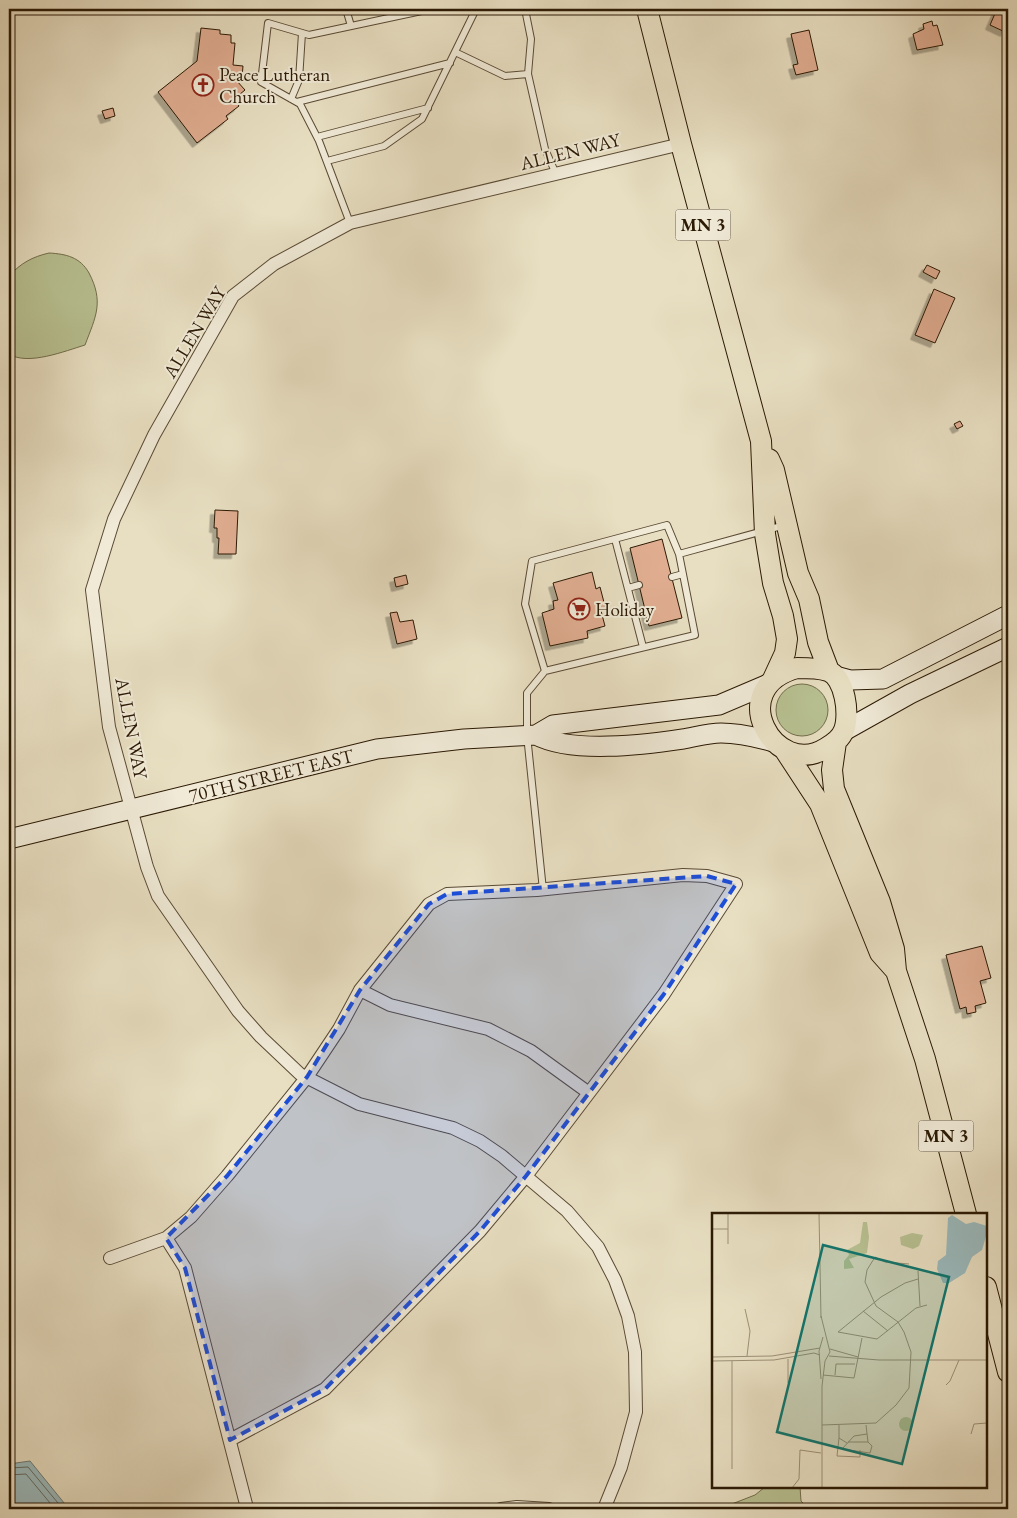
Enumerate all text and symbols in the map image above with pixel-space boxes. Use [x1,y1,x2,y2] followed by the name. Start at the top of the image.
[219,62,330,109] place label: Peace Lutheran Church
[191,73,215,97] church icon: Peace Lutheran Church
[516,127,624,176] street label: ALLEN WAY
[676,210,730,240] road number: MN 3
[157,281,232,384] street label: ALLEN WAY
[567,597,591,621] supermarket icon: Holiday
[595,597,655,622] place label: Holiday
[109,674,154,782] street label: ALLEN WAY
[186,743,356,808] street label: 70TH STREET EAST
[918,1120,974,1152] road number: MN 3
[712,1213,987,1488] inset map

